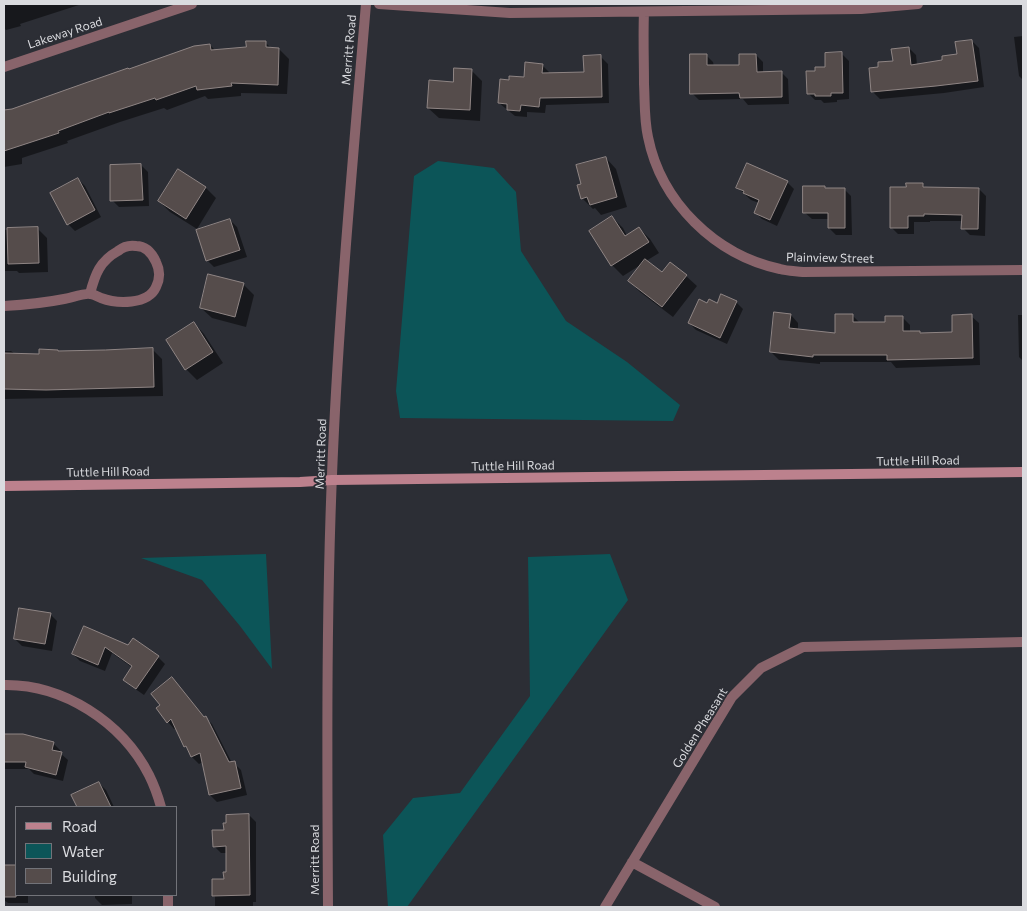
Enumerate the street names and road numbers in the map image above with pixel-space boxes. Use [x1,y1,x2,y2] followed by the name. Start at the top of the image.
[26,14,104,52] street label: Lakeway Road
[339,14,359,86] street label: Merritt Road
[786,250,874,266] street label: Plainview Street
[313,418,329,490] street label: Merritt Road
[876,453,960,469] street label: Tuttle Hill Road
[471,458,555,474] street label: Tuttle Hill Road
[66,464,150,480] street label: Tuttle Hill Road
[670,685,730,771] street label: Golden Pheasant
[308,825,322,895] street label: Merritt Road

